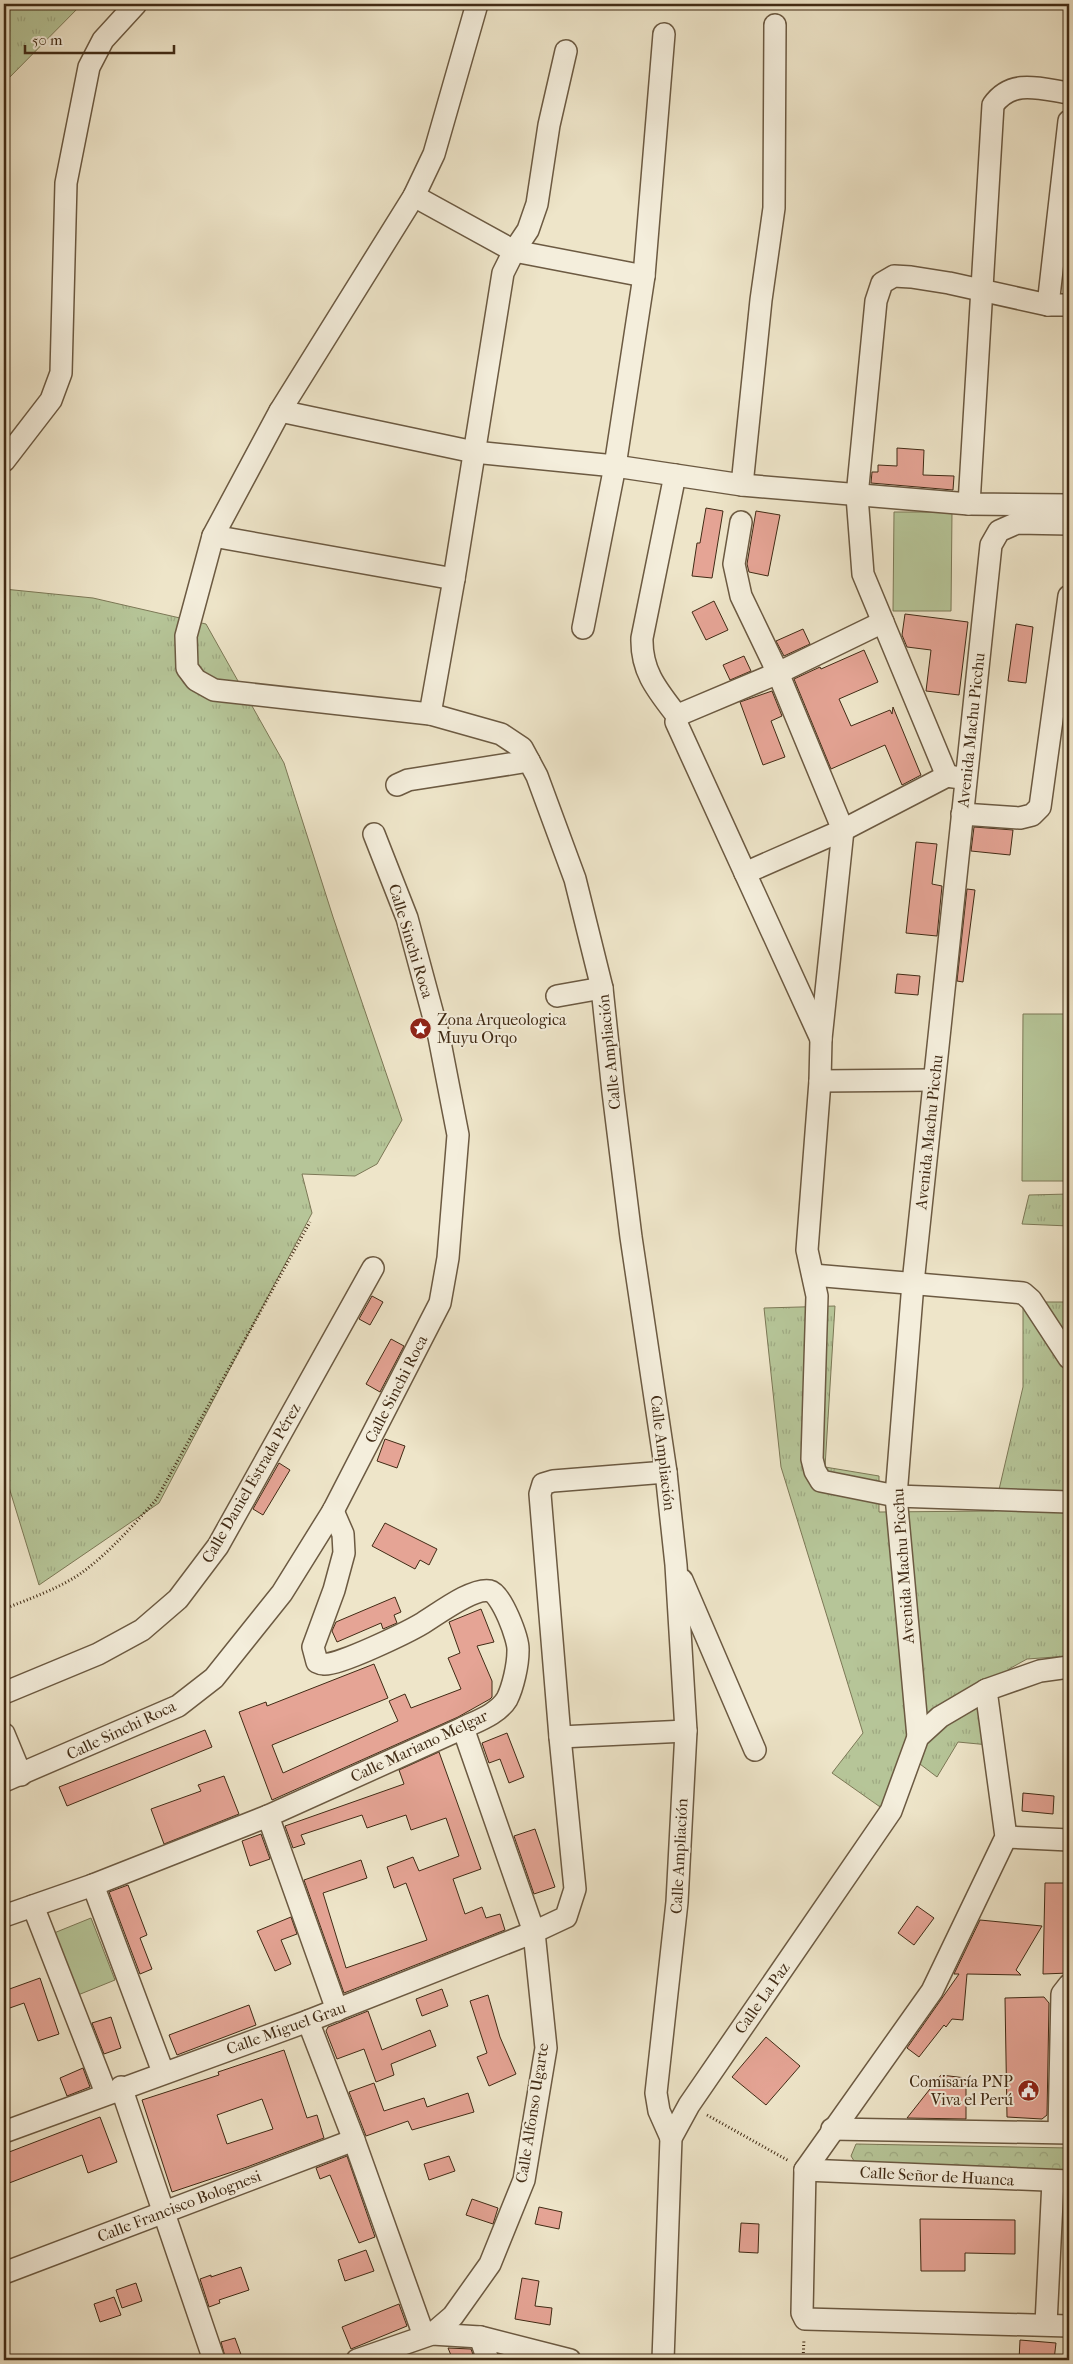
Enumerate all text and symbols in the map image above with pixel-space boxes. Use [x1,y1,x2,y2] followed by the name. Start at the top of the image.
[25,22,174,54] scale bar
[32,31,63,49] text: 50 m
[953,652,989,809] street label: Avenida Machu Picchu
[385,882,438,1001] street label: Calle Sinchi Roca
[593,993,625,1111] street label: Calle Ampliación
[437,1010,567,1047] place label: Zona Arqueologica Muyu Orqo
[409,1016,433,1040] place icon: Zona Arqueologica Muyu Orqo
[911,1054,947,1211] street label: Avenida Machu Picchu
[361,1331,432,1446] street label: Calle Sinchi Roca
[647,1394,680,1512] street label: Calle Ampliación
[197,1400,305,1566] street label: Calle Daniel Estrada Pérez
[888,1488,918,1645] street label: Avenida Machu Picchu
[63,1696,179,1764] street label: Calle Sinchi Roca
[347,1706,491,1786] street label: Calle Mariano Melgar
[666,1797,692,1914] street label: Calle Ampliación
[730,1959,794,2037] street label: Calle La Paz
[224,1998,348,2058] street label: Calle Miguel Grau
[512,2041,552,2184] street label: Calle Alfonso Ugarte
[909,2072,1013,2109] place label: Comisaría PNP Viva el Perú
[1017,2078,1041,2102] public building icon: Comisaría PNP Viva el Perú
[859,2162,1015,2190] street label: Calle Señor de Huanca
[94,2166,264,2246] street label: Calle Francisco Bolognesi

